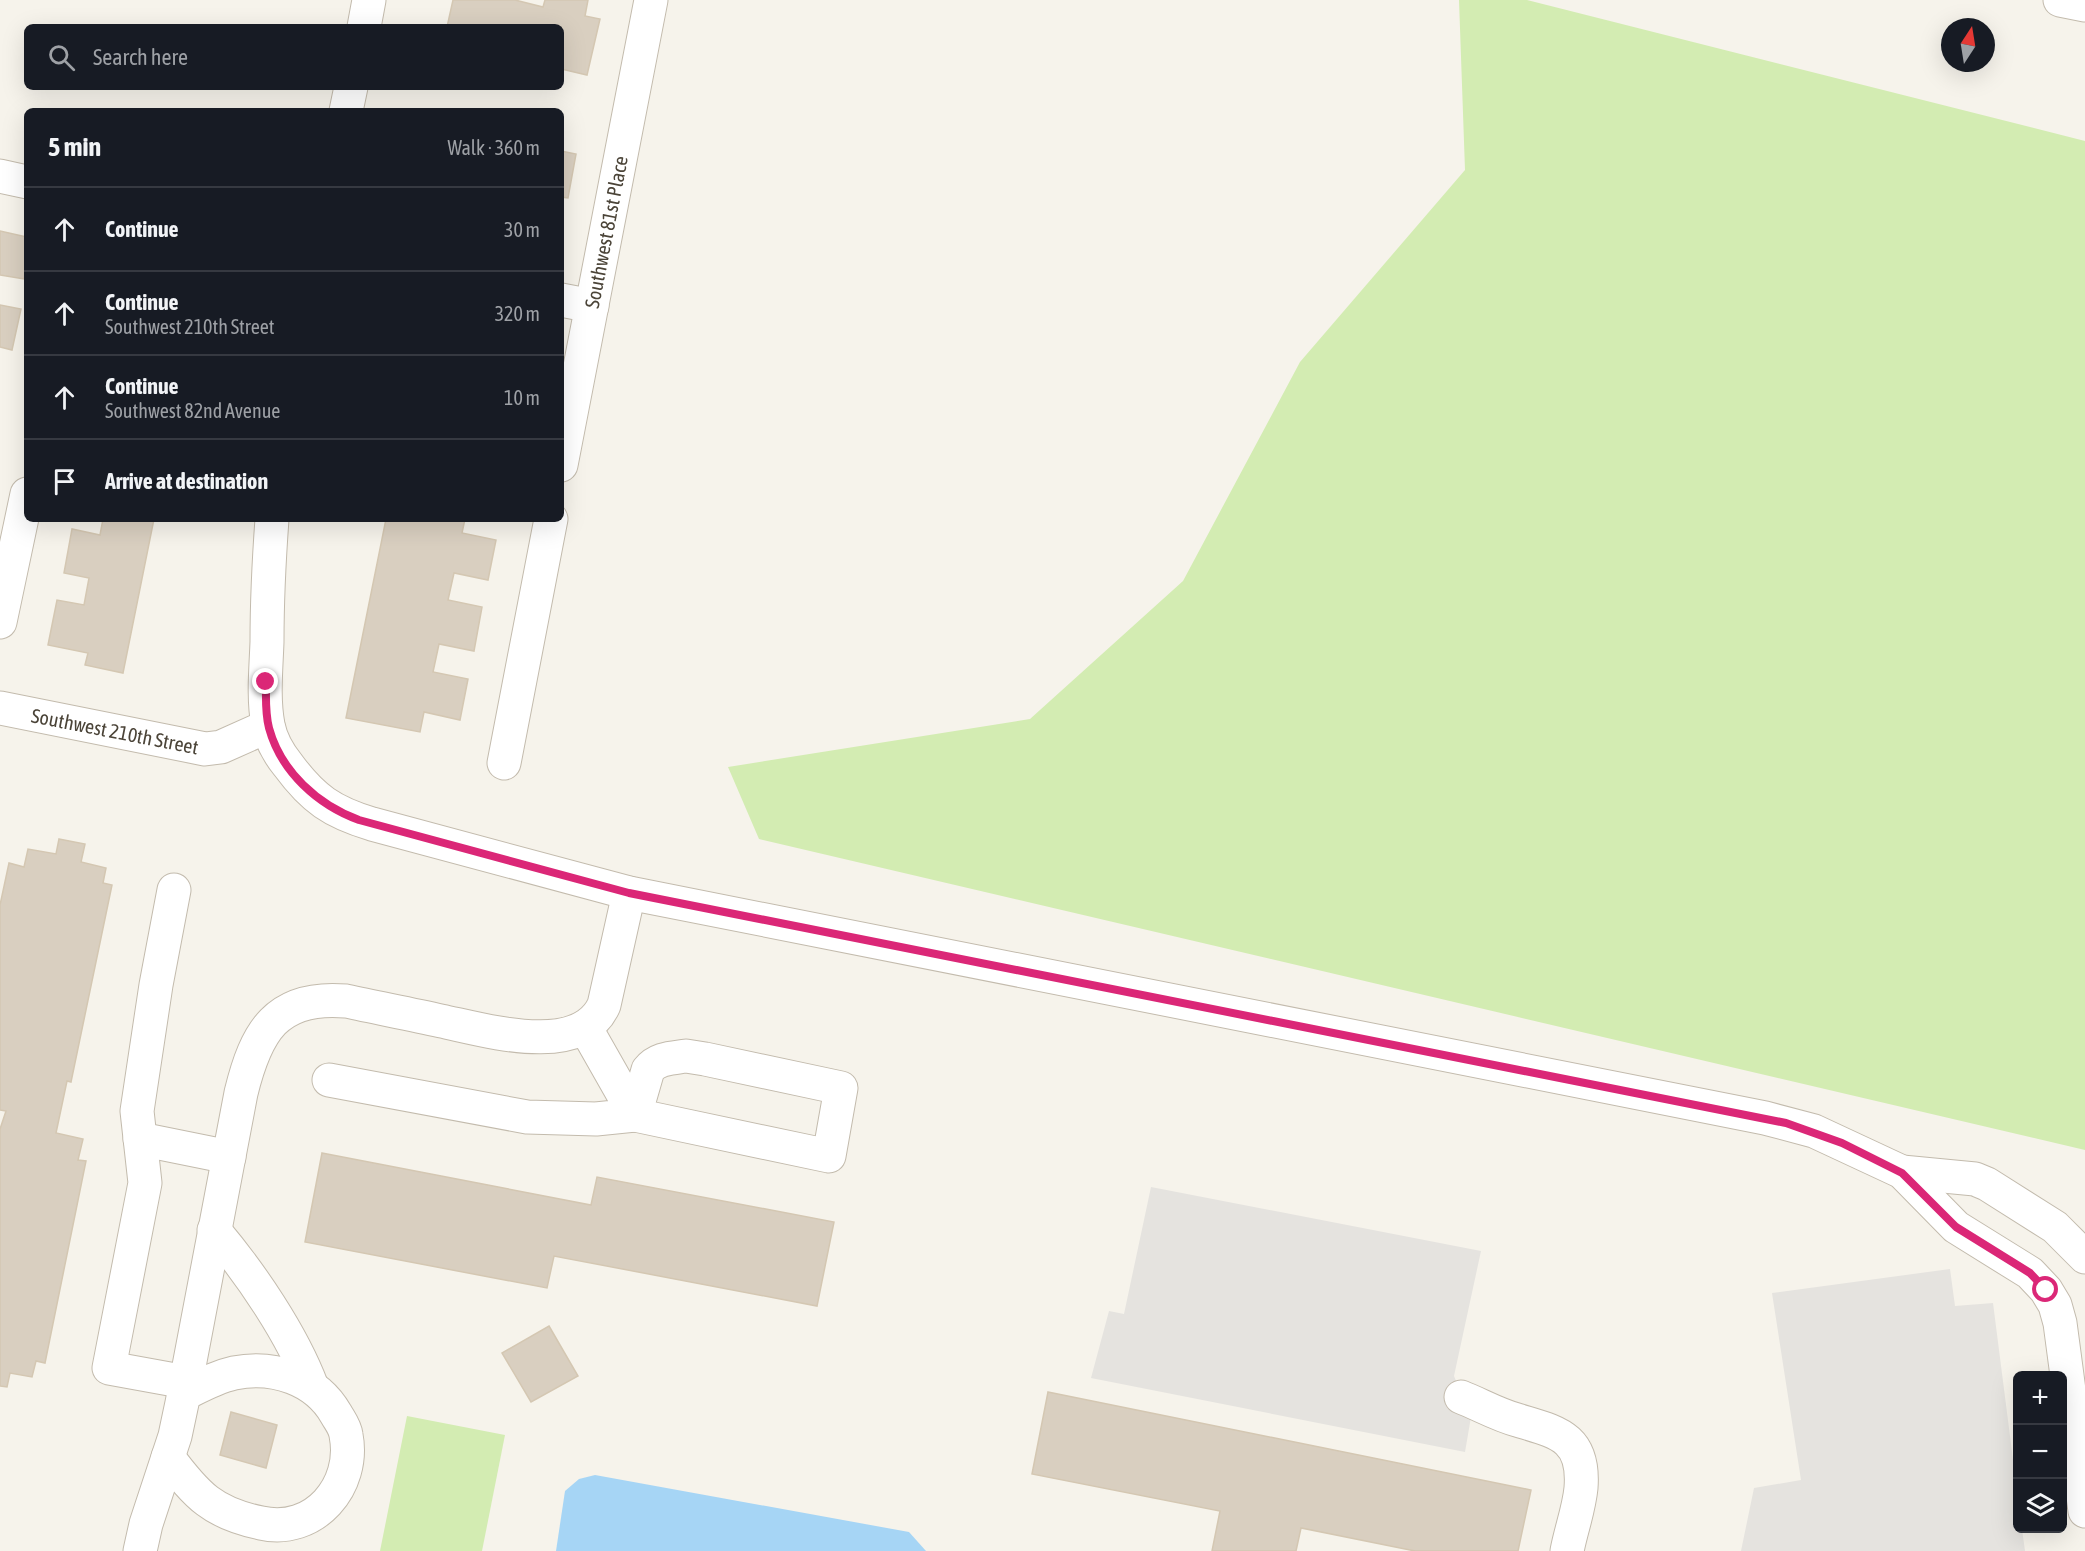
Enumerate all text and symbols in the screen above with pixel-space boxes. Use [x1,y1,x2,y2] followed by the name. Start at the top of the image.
[1941,18,1995,72] north arrow
[24,24,564,90] search box
[45,41,78,74] icon: search
[93,44,188,70] text: Search here
[48,132,101,162] text: 5 min
[448,136,540,159] text: Walk · 360 m
[580,154,632,310] street label: Southwest 81st Place
[48,213,81,246] icon: ahead
[105,216,179,242] text: Continue
[504,218,540,241] text: 30 m
[105,289,179,315] text: Continue
[48,297,81,330] icon: ahead
[495,302,540,325] text: 320 m
[105,315,275,338] text: Southwest 210th Street
[105,373,179,399] text: Continue
[48,381,81,414] icon: ahead
[504,386,540,409] text: 10 m
[105,399,280,422] text: Southwest 82nd Avenue
[48,465,81,498] icon: arrive
[105,468,268,494] text: Arrive at destination
[252,668,278,694] route end
[30,704,201,759] street label: Southwest 210th Street
[2032,1276,2058,1302] route start
[2013,1371,2067,1533] map controls
[2013,1371,2067,1425] button: +
[2013,1425,2067,1479] button: −
[2013,1479,2067,1533] button: layers

